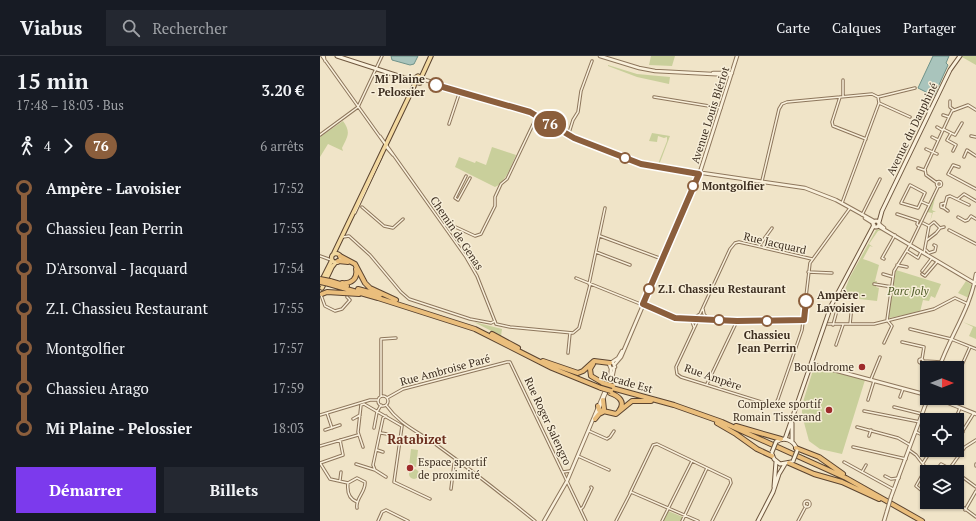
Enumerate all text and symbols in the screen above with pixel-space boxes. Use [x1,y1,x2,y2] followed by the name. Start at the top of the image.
[106,10,386,46] search box
[20,15,82,40] text: Viabus
[120,17,142,39] icon: search
[152,18,227,38] text: Rechercher
[776,18,810,37] text: Carte
[832,18,881,37] text: Calques
[903,18,956,37] text: Partager
[688,65,732,165] street label: Avenue Louis Blériot
[16,66,89,95] text: 15 min
[371,72,425,99] place label: Mi Plaine - Pelossier
[428,77,444,93] marker: Mi Plaine - Pelossier
[262,80,304,100] text: 3.20 €
[883,80,941,178] street label: Avenue du Dauphiné
[16,96,124,114] text: 17:48 – 18:03 · Bus
[532,111,568,137] line badge: 76
[542,114,558,133] text: 76
[16,135,38,157] icon: walk
[57,135,79,157] icon: forward
[93,136,109,155] text: 76
[44,137,51,155] text: 4
[260,137,304,155] text: 6 arrêts
[619,152,631,164] unlabelled marker
[46,178,181,198] text: Ampère - Lavoisier
[272,179,304,197] text: 17:52
[702,179,765,193] place label: Montgolfier
[687,180,699,192] marker: Montgolfier
[427,194,487,272] street label: Chemin de Genas
[46,218,183,238] text: Chassieu Jean Perrin
[272,219,304,237] text: 17:53
[742,229,808,257] street label: Rue Jacquard
[46,258,187,278] text: D'Arsonval - Jacquard
[272,259,304,277] text: 17:54
[658,282,786,296] place label: Z.I. Chassieu Restaurant
[643,283,655,295] marker: Z.I. Chassieu Restaurant
[887,284,929,298] park label: Parc Joly
[817,288,866,315] place label: Ampère - Lavoisier
[798,293,814,309] marker: Ampère - Lavoisier
[46,298,208,318] text: Z.I. Chassieu Restaurant
[272,299,304,317] text: 17:55
[713,314,725,326] unlabelled marker
[761,315,773,327] marker: Chassieu Jean Perrin
[738,328,796,355] place label: Chassieu Jean Perrin
[46,338,125,358] text: Montgolfier
[272,339,304,357] text: 17:57
[398,351,492,389] street label: Rue Ambroise Paré
[794,360,854,374] place label: Boulodrome
[682,361,744,394] street label: Rue Ampère
[920,361,964,405] north arrow
[920,361,964,509] map controls
[857,362,867,372] marker: Boulodrome
[600,368,654,396] street label: Rocade Est
[521,375,575,467] street label: Rue Roger Salengro
[46,378,149,398] text: Chassieu Arago
[272,379,304,397] text: 17:59
[733,397,822,424] place label: Complexe sportif Romain Tisserand
[824,405,834,415] marker: Complexe sportif Romain Tisserand
[920,413,964,457] button: locate
[46,418,192,438] text: Mi Plaine - Pelossier
[272,419,304,437] text: 18:03
[387,430,447,448] district label: Ratabizet
[418,455,488,482] place label: Espace sportif de proximité
[405,463,415,473] marker: Espace sportif de proximité
[920,465,964,509] button: layers
[16,467,156,513] button: Démarrer
[164,467,304,513] button: Billets

